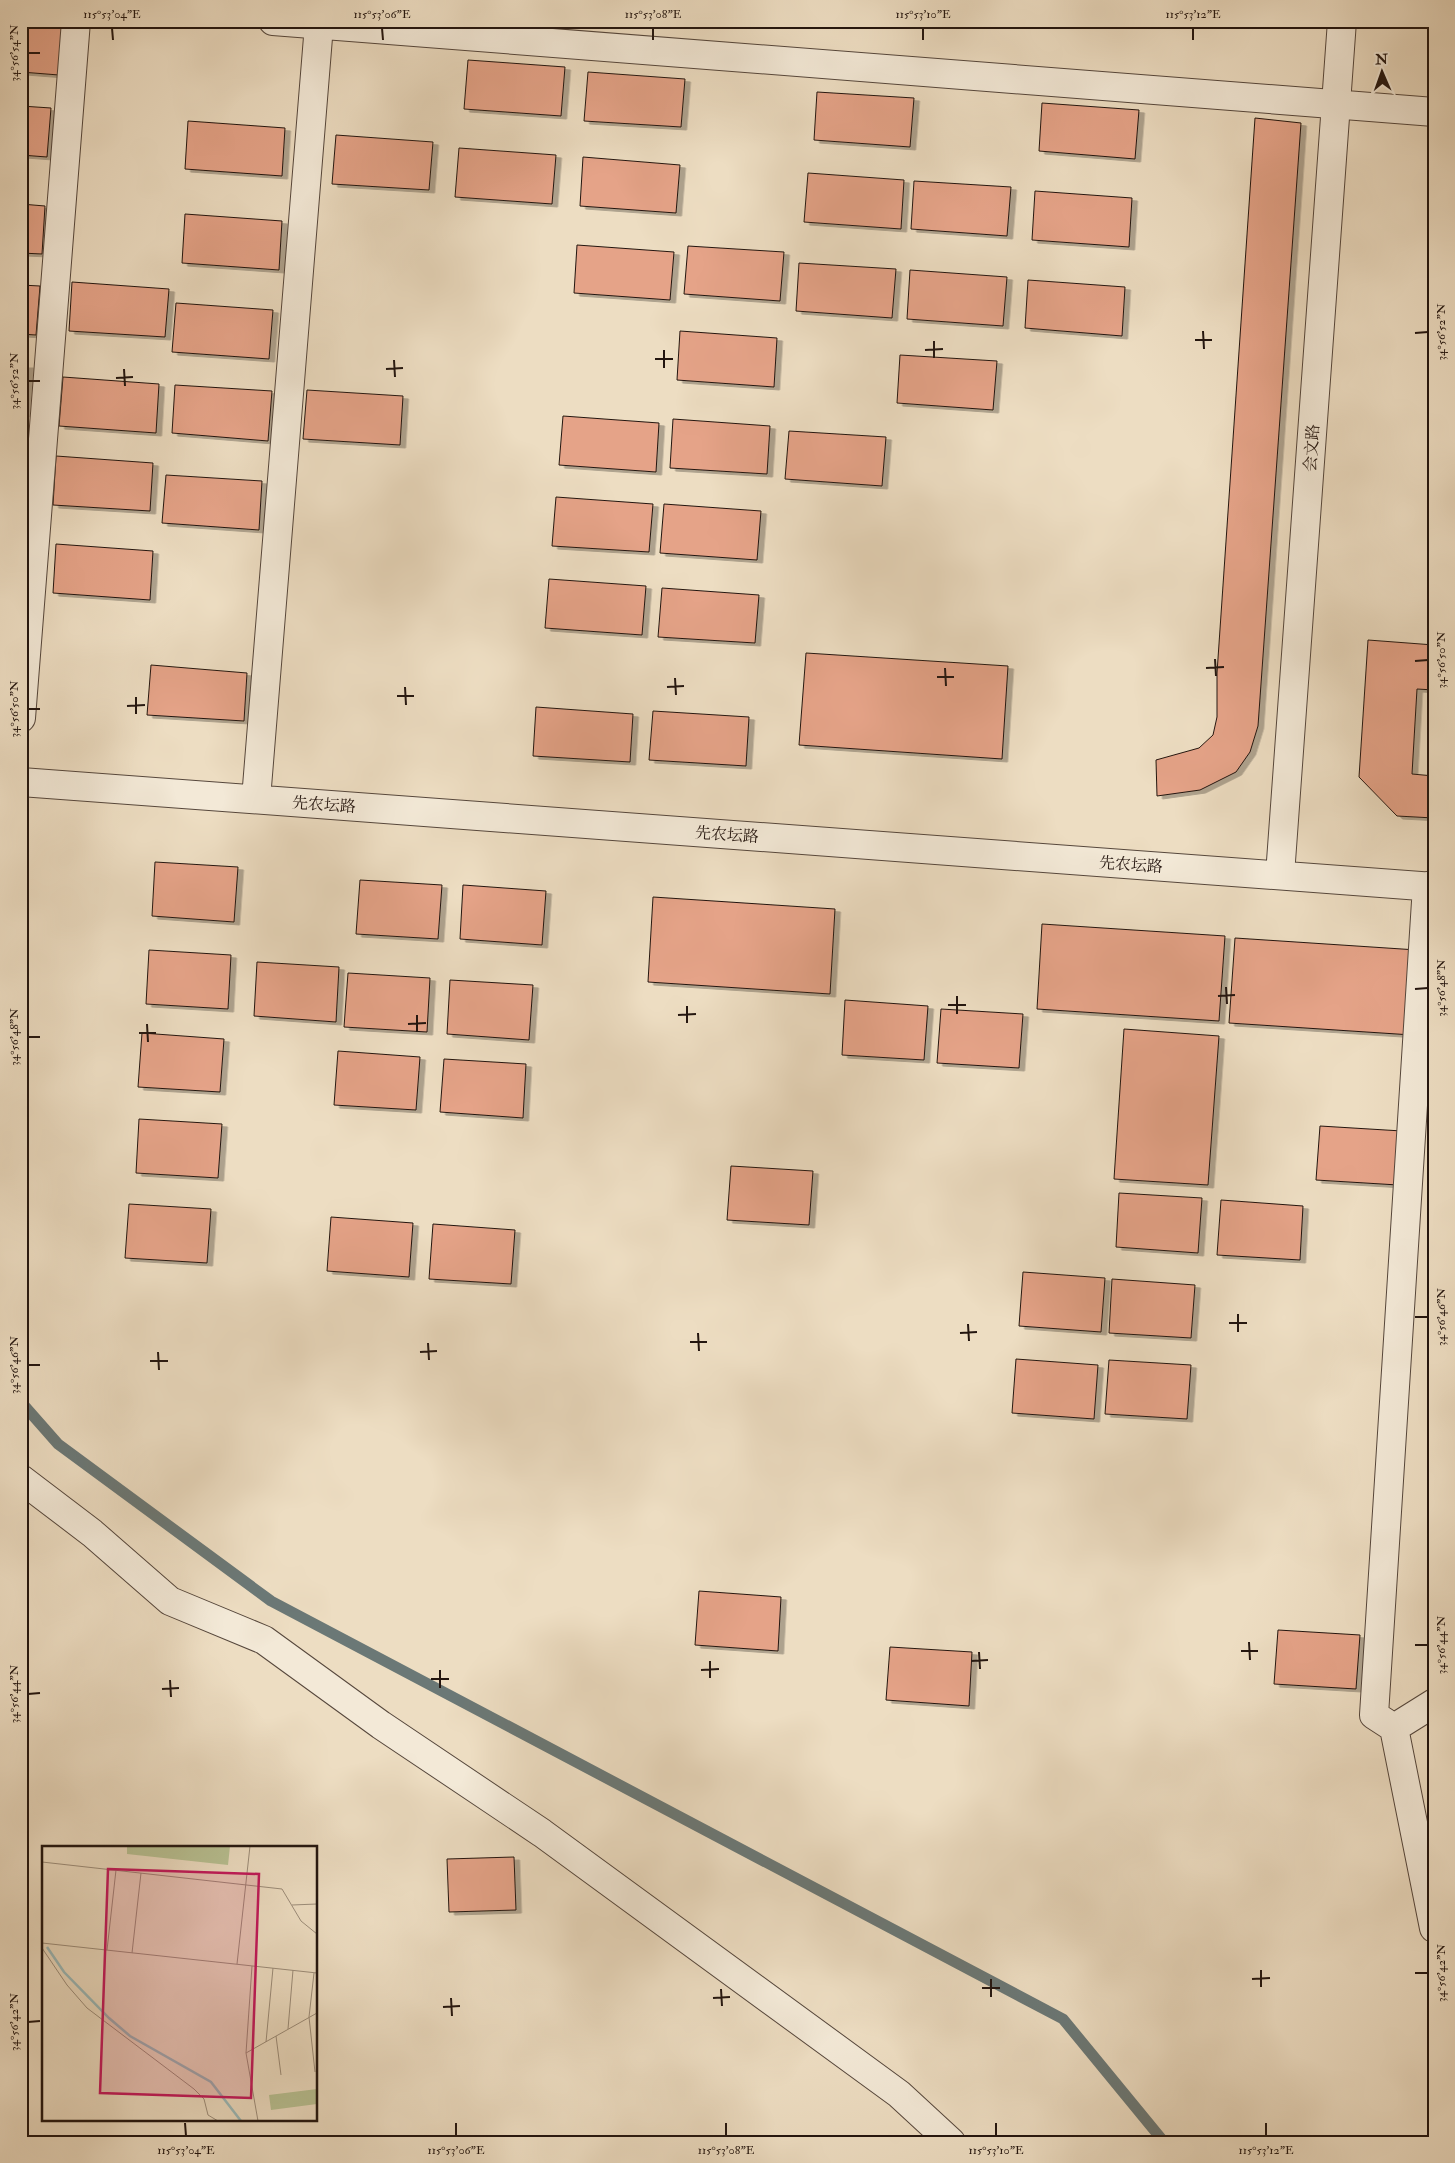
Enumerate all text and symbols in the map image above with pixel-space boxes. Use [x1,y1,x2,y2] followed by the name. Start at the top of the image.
[83,7,141,22] text: 115°53'04"E
[353,7,411,22] text: 115°53'06"E
[625,7,682,22] text: 115°53'08"E
[895,7,951,22] text: 115°53'10"E
[1165,7,1221,22] text: 115°53'12"E
[7,24,22,82] text: 34°56'54"N
[1358,48,1408,98] north arrow
[1374,51,1389,68] text: N
[1434,303,1449,360] text: 34°56'52"N
[7,352,22,409] text: 34°56'52"N
[1300,423,1324,473] street label: 会文路
[1434,631,1449,688] text: 34°56'50"N
[7,680,22,737] text: 34°56'50"N
[291,793,357,817] street label: 先农坛路
[694,823,760,847] street label: 先农坛路
[1098,853,1164,877] street label: 先农坛路
[1434,959,1449,1017] text: 34°56'48"N
[7,1008,22,1066] text: 34°56'48"N
[1434,1288,1449,1346] text: 34°56'46"N
[7,1336,22,1394] text: 34°56'46"N
[1434,1615,1449,1674] text: 34°56'44"N
[7,1664,22,1723] text: 34°56'44"N
[42,1846,318,2120] inset map
[1434,1944,1449,2002] text: 34°56'42"N
[7,1993,22,2051] text: 34°56'42"N
[157,2143,215,2158] text: 115°53'04"E
[427,2143,485,2158] text: 115°53'06"E
[698,2143,755,2158] text: 115°53'08"E
[968,2143,1024,2158] text: 115°53'10"E
[1238,2143,1294,2158] text: 115°53'12"E

